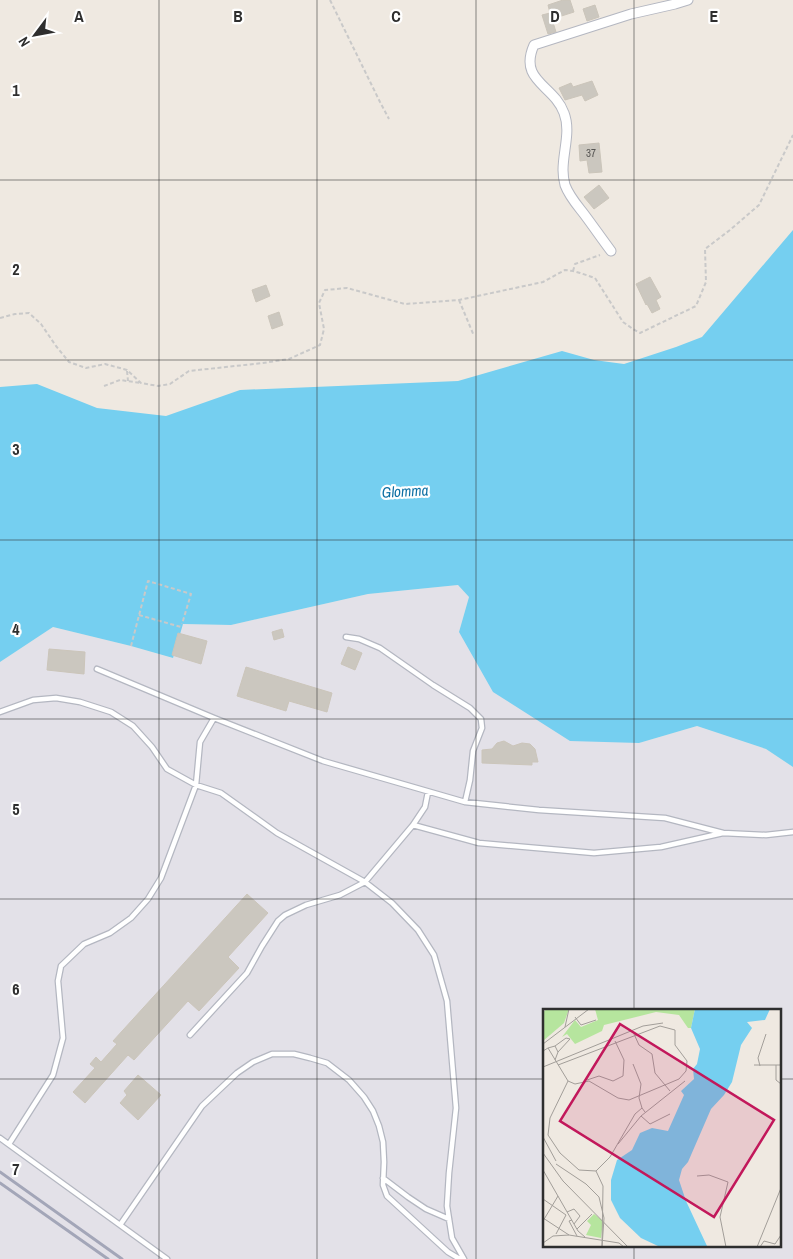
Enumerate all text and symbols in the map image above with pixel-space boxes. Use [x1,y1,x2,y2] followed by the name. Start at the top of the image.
[74,5,84,27] text: A
[233,5,243,27] text: B
[391,5,401,27] text: C
[550,5,560,27] text: D
[710,5,719,27] text: E
[10,10,60,60] north arrow
[14,34,34,50] text: N
[12,79,20,101] text: 1
[586,146,596,160] house number: 37
[12,258,20,280] text: 2
[12,438,20,460] text: 3
[381,479,429,503] water label: Glomma
[12,618,20,640] text: 4
[12,798,20,820] text: 5
[12,978,20,1000] text: 6
[543,1009,780,1246] inset map
[12,1158,20,1180] text: 7

